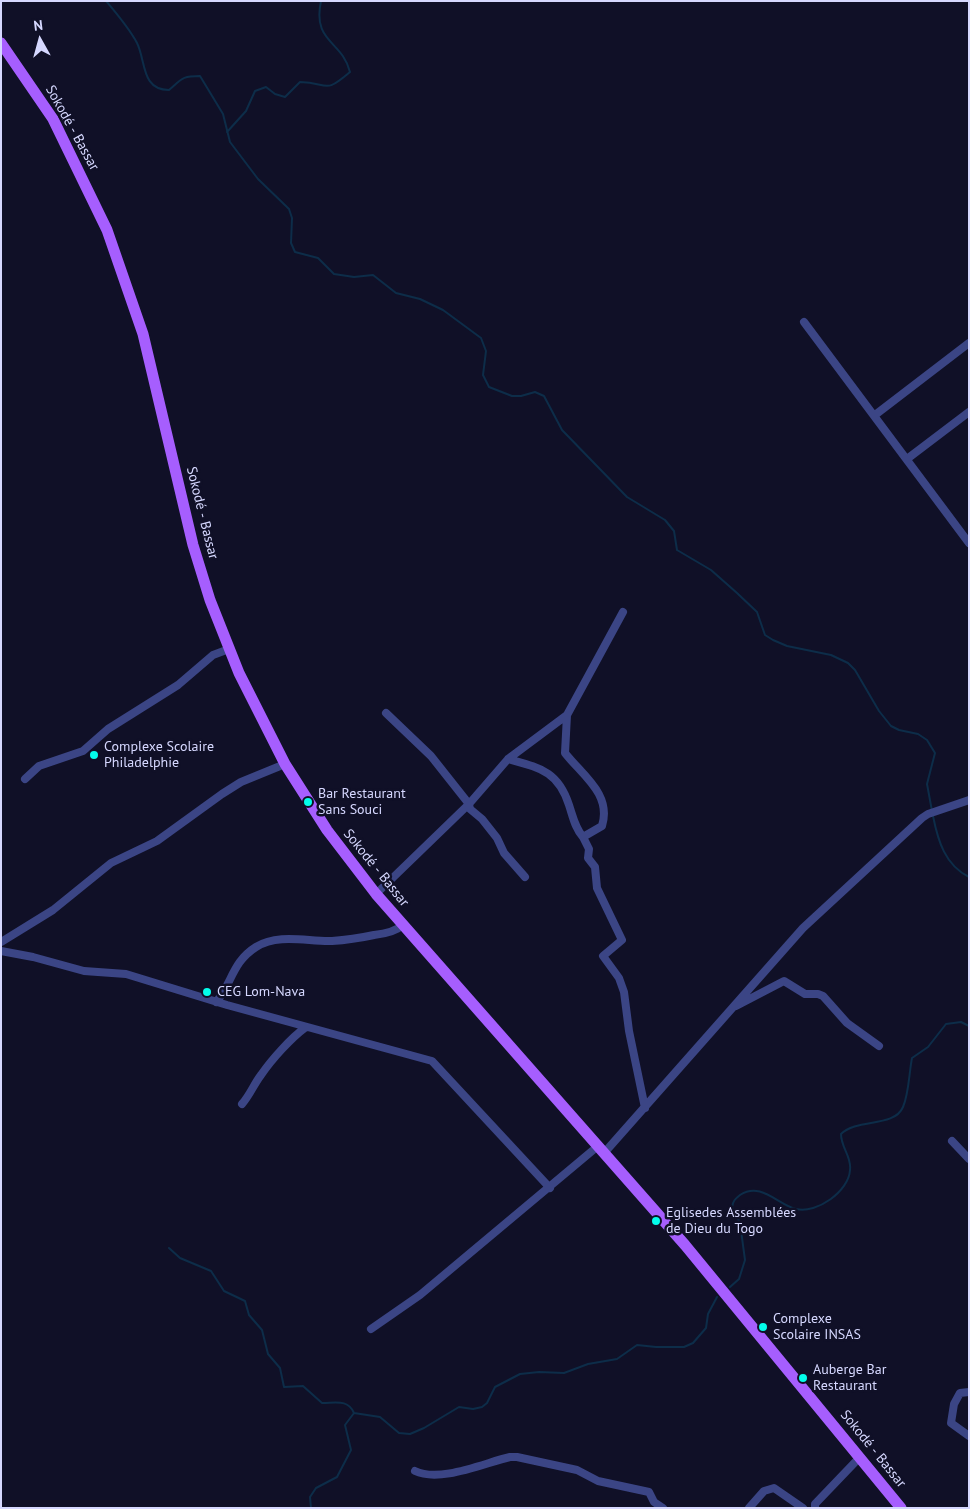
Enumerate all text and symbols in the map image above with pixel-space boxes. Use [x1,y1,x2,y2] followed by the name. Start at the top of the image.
[15,15,65,65] north arrow
[33,16,44,35] text: N
[42,82,102,174] street label: Sokodé - Bassar
[182,465,222,561] street label: Sokodé - Bassar
[104,739,214,772] place label: Complexe Scolaire Philadelphie
[88,749,100,761] marker: Complexe Scolaire Philadelphie
[318,786,406,819] place label: Bar Restaurant Sans Souci
[302,796,314,808] marker: Bar Restaurant Sans Souci
[340,826,412,910] street label: Sokodé - Bassar
[217,984,305,1000] place label: CEG Lom-Nava
[201,986,213,998] marker: CEG Lom-Nava
[666,1205,796,1238] place label: Eglisedes Assemblées de Dieu du Togo
[650,1215,662,1227] marker: Eglisedes Assemblées de Dieu du Togo
[773,1311,861,1344] place label: Complexe Scolaire INSAS
[757,1321,769,1333] marker: Complexe Scolaire INSAS
[813,1362,886,1394] place label: Auberge Bar Restaurant
[797,1372,809,1384] marker: Auberge Bar Restaurant
[837,1407,909,1491] street label: Sokodé - Bassar

